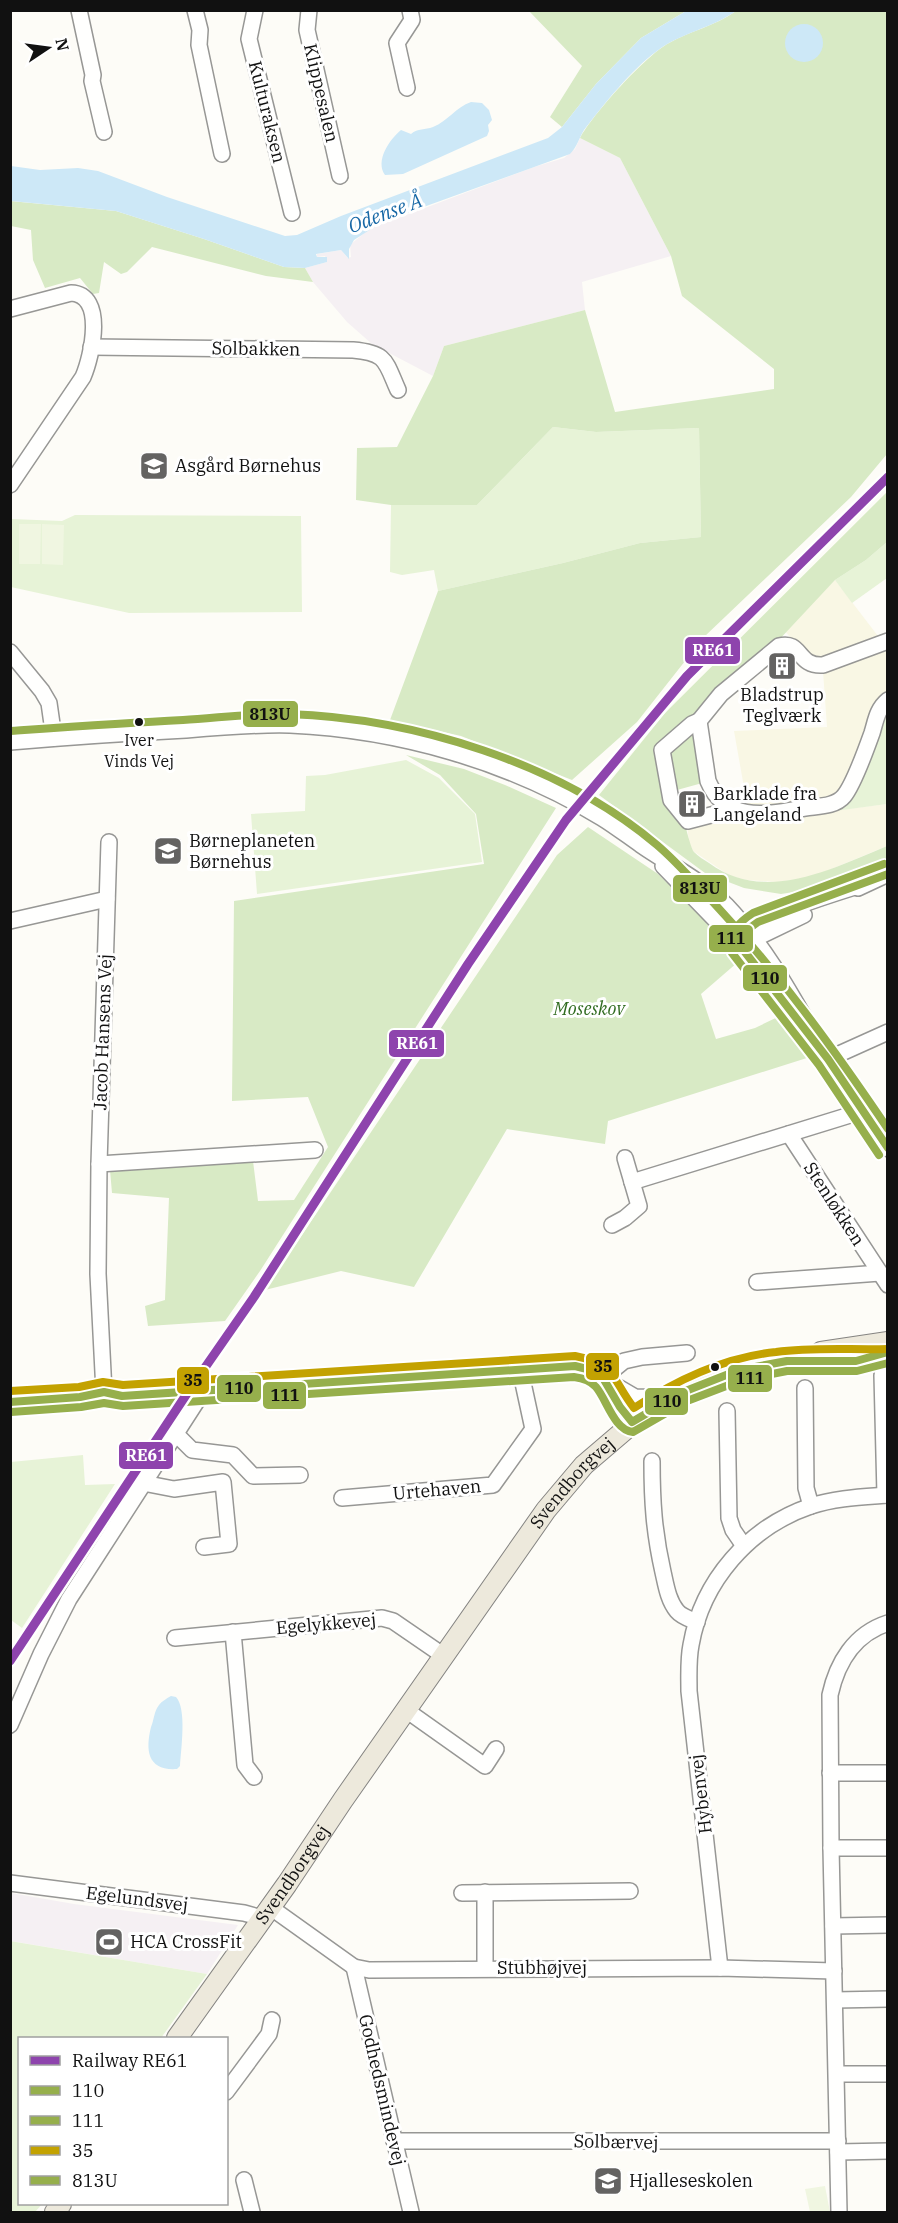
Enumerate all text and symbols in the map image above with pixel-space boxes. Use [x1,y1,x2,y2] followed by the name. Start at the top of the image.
[18,18,78,78] north arrow
[51,36,74,53] text: N
[299,41,344,145] street label: Klippesalen
[244,58,291,165] street label: Kulturaksen
[344,186,426,239] water label: Odense Å
[211,336,301,361] street label: Solbakken
[138,450,170,482] school or university icon: Asgård Børnehus
[175,454,321,477] place label: Asgård Børnehus
[684,636,741,665] line badge: RE61
[692,640,734,660] text: RE61
[766,650,798,682] building icon: Bladstrup Teglværk
[740,683,824,727] place label: Bladstrup Teglværk
[242,700,299,728] line badge: 813U
[249,704,291,724] text: 813U
[133,716,145,728] marker: Iver Vinds Vej
[104,730,174,771] place label: Iver Vinds Vej
[713,782,817,826] place label: Barklade fra Langeland
[676,788,708,820] building icon: Barklade fra Langeland
[189,829,315,873] place label: Børneplaneten Børnehus
[152,835,184,867] school or university icon: Børneplaneten Børnehus
[672,874,728,903] line badge: 813U
[679,878,721,898] text: 813U
[708,924,754,953] line badge: 111
[717,928,745,948] text: 111
[88,953,117,1111] street label: Jacob Hansens Vej
[742,964,788,992] line badge: 110
[751,968,780,988] text: 110
[552,997,626,1020] park label: Moseskov
[388,1029,445,1058] line badge: RE61
[396,1033,438,1053] text: RE61
[799,1157,870,1250] street label: Stenløkken
[585,1352,620,1381] line badge: 35
[593,1356,613,1376] text: 35
[709,1361,721,1373] unlabelled marker
[727,1364,773,1393] line badge: 111
[176,1366,210,1395] line badge: 35
[736,1368,764,1388] text: 111
[183,1370,203,1390] text: 35
[216,1374,262,1403] line badge: 110
[225,1378,254,1398] text: 110
[262,1381,307,1410] line badge: 111
[271,1385,299,1405] text: 111
[644,1387,689,1416] line badge: 110
[653,1391,682,1411] text: 110
[525,1432,619,1533] street label: Svendborgvej
[118,1441,174,1470] line badge: RE61
[125,1445,167,1465] text: RE61
[392,1474,482,1505] street label: Urtehaven
[275,1608,377,1639] street label: Egelykkevej
[684,1753,717,1835] street label: Hybenvej
[250,1820,334,1929] street label: Svendborgvej
[85,1881,190,1916] street label: Egelundsvej
[93,1926,125,1958] sports icon: HCA CrossFit
[130,1930,242,1953] place label: HCA CrossFit
[497,1956,587,1979] street label: Stubhøjvej
[354,2012,411,2168] street label: Godhedsmindevej
[18,2037,228,2205] legend
[72,2049,188,2072] text: Railway RE61
[72,2079,104,2102] text: 110
[72,2109,104,2132] text: 111
[573,2129,659,2154] street label: Solbærvej
[72,2139,94,2162] text: 35
[592,2165,624,2197] school or university icon: Hjalleseskolen
[72,2169,118,2192] text: 813U
[629,2169,753,2192] place label: Hjalleseskolen

